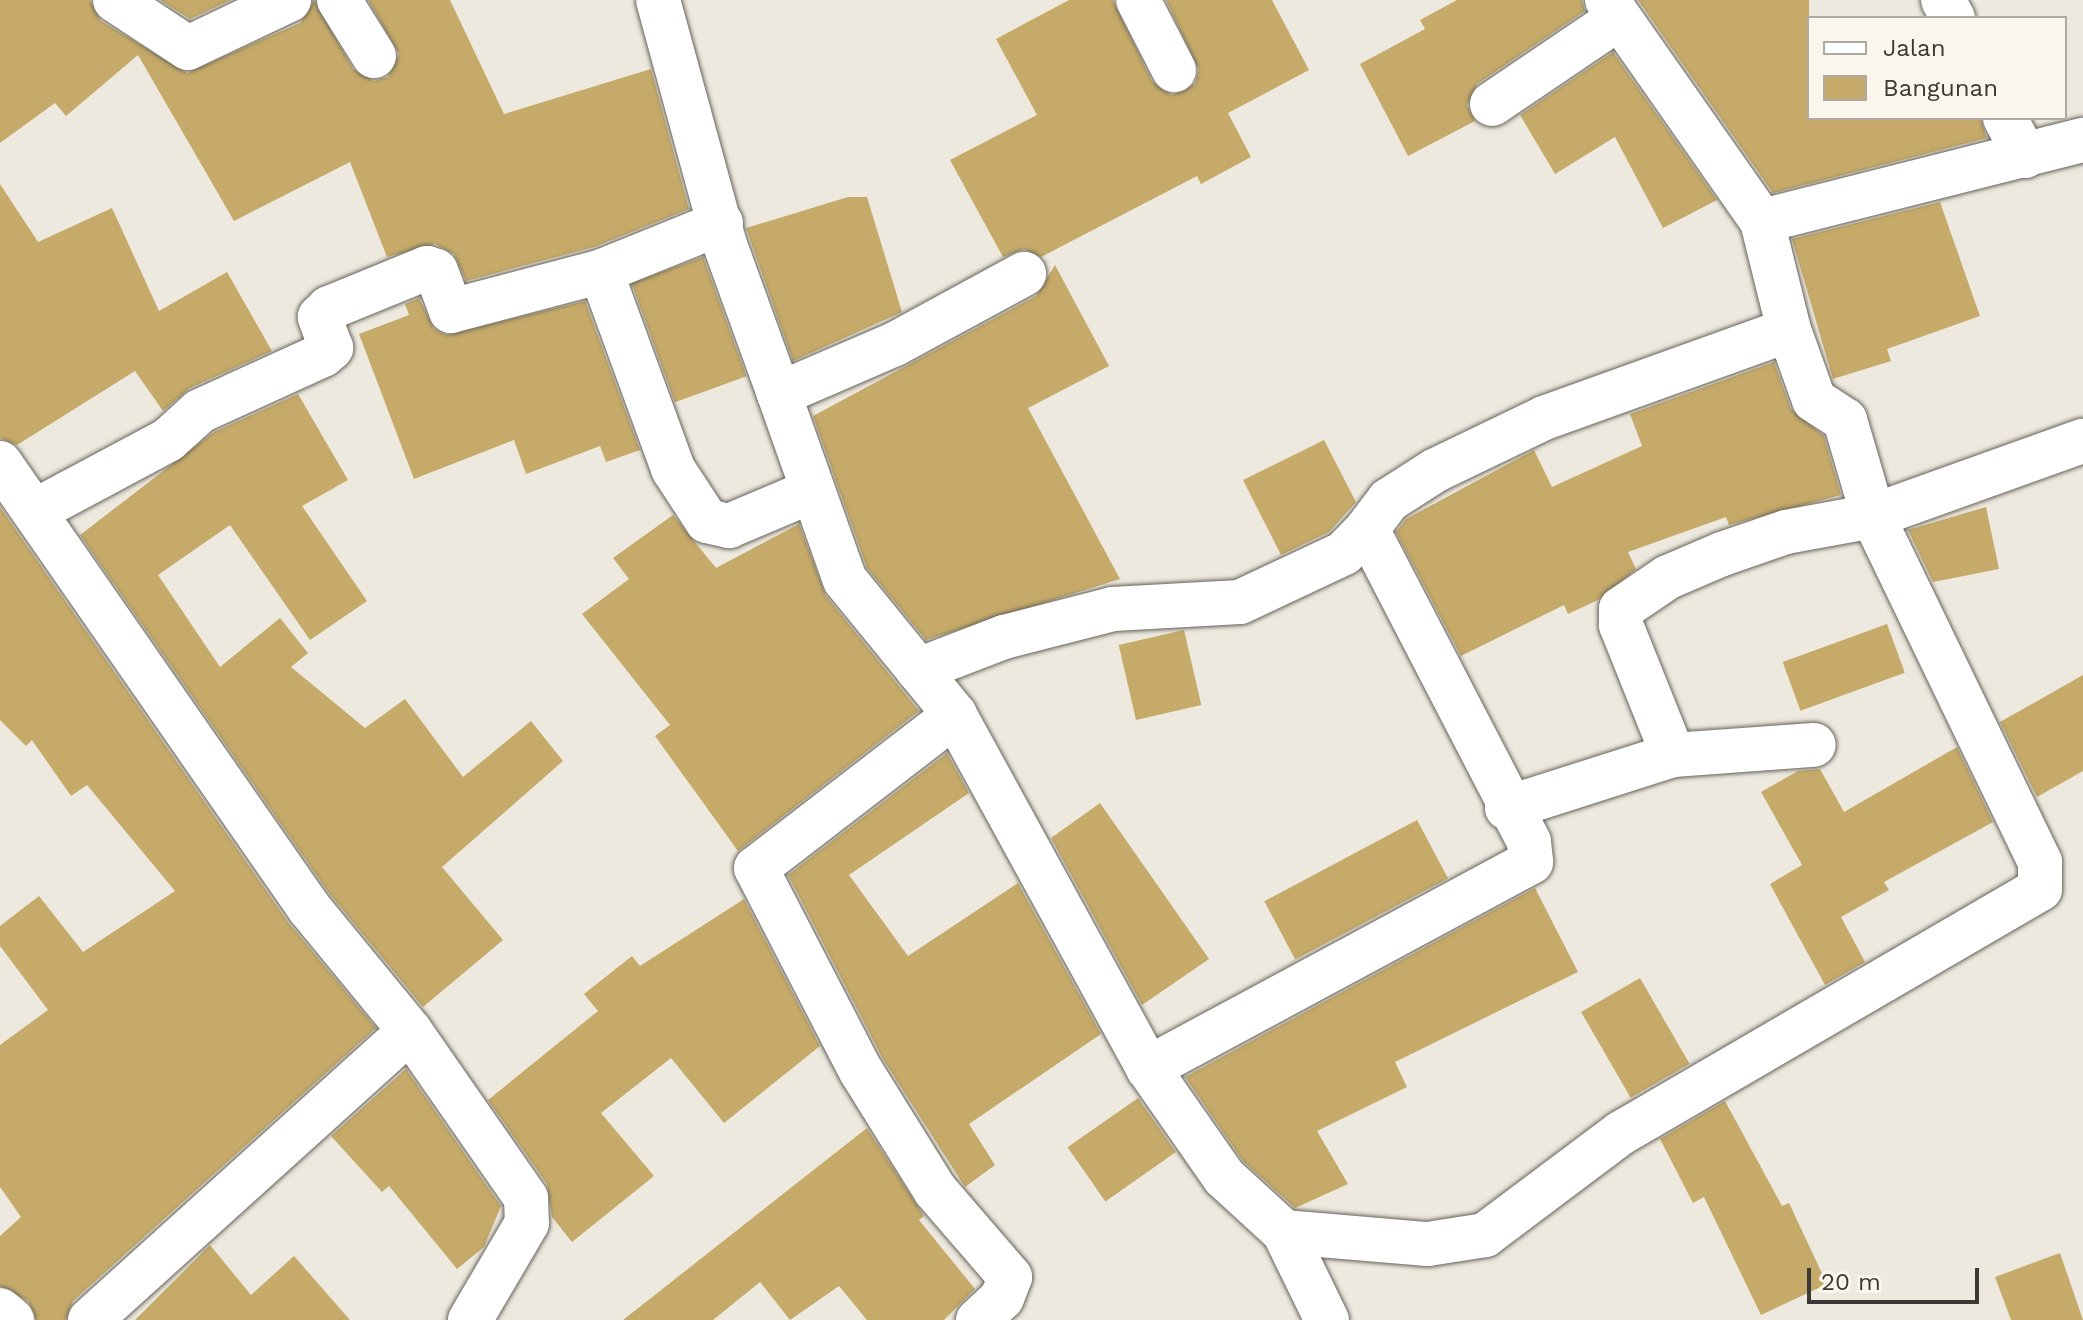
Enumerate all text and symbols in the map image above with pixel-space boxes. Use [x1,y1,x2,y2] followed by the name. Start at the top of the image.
[1807,16,2067,120] legend
[1883,34,1946,62] text: Jalan
[1883,74,1998,102] text: Bangunan
[1811,1252,1983,1302] scale bar
[1821,1268,1881,1296] text: 20 m

